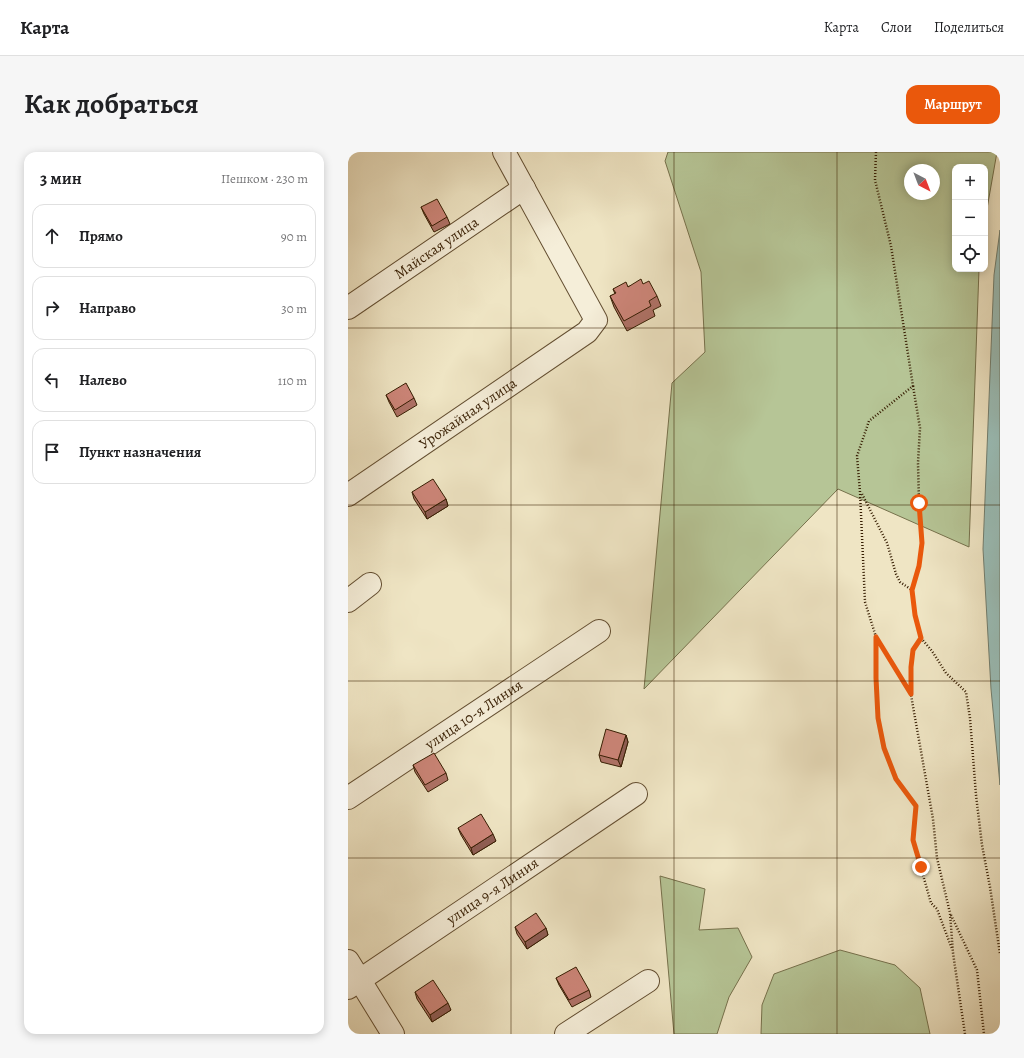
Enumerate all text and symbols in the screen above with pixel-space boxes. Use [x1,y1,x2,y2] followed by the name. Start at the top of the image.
[20,15,69,41] text: Карта
[824,18,859,37] text: Карта
[881,18,912,37] text: Слои
[934,18,1004,37] text: Поделиться
[24,85,199,123] text: Как добраться
[906,85,1000,124] button: Маршрут
[904,164,940,200] north arrow
[952,164,988,272] map controls
[952,164,988,200] button: +
[40,167,82,190] text: 3 мин
[221,170,308,187] text: Пешком · 230 m
[952,200,988,236] button: −
[390,212,482,284] street label: Майская улица
[41,225,63,247] icon: ahead
[79,226,123,246] text: Прямо
[281,228,307,245] text: 90 m
[952,236,988,272] button: locate
[41,297,63,319] icon: right
[79,298,136,318] text: Направо
[281,300,307,317] text: 30 m
[41,369,63,391] icon: left
[79,370,127,390] text: Налево
[278,372,307,389] text: 110 m
[415,373,521,454] street label: Урожайная улица
[41,441,63,463] icon: arrive
[79,442,201,462] text: Пункт назначения
[910,494,928,512] route start
[420,675,526,755] street label: улица 10-я Линия
[442,853,542,930] street label: улица 9-я Линия
[912,858,930,876] route end

